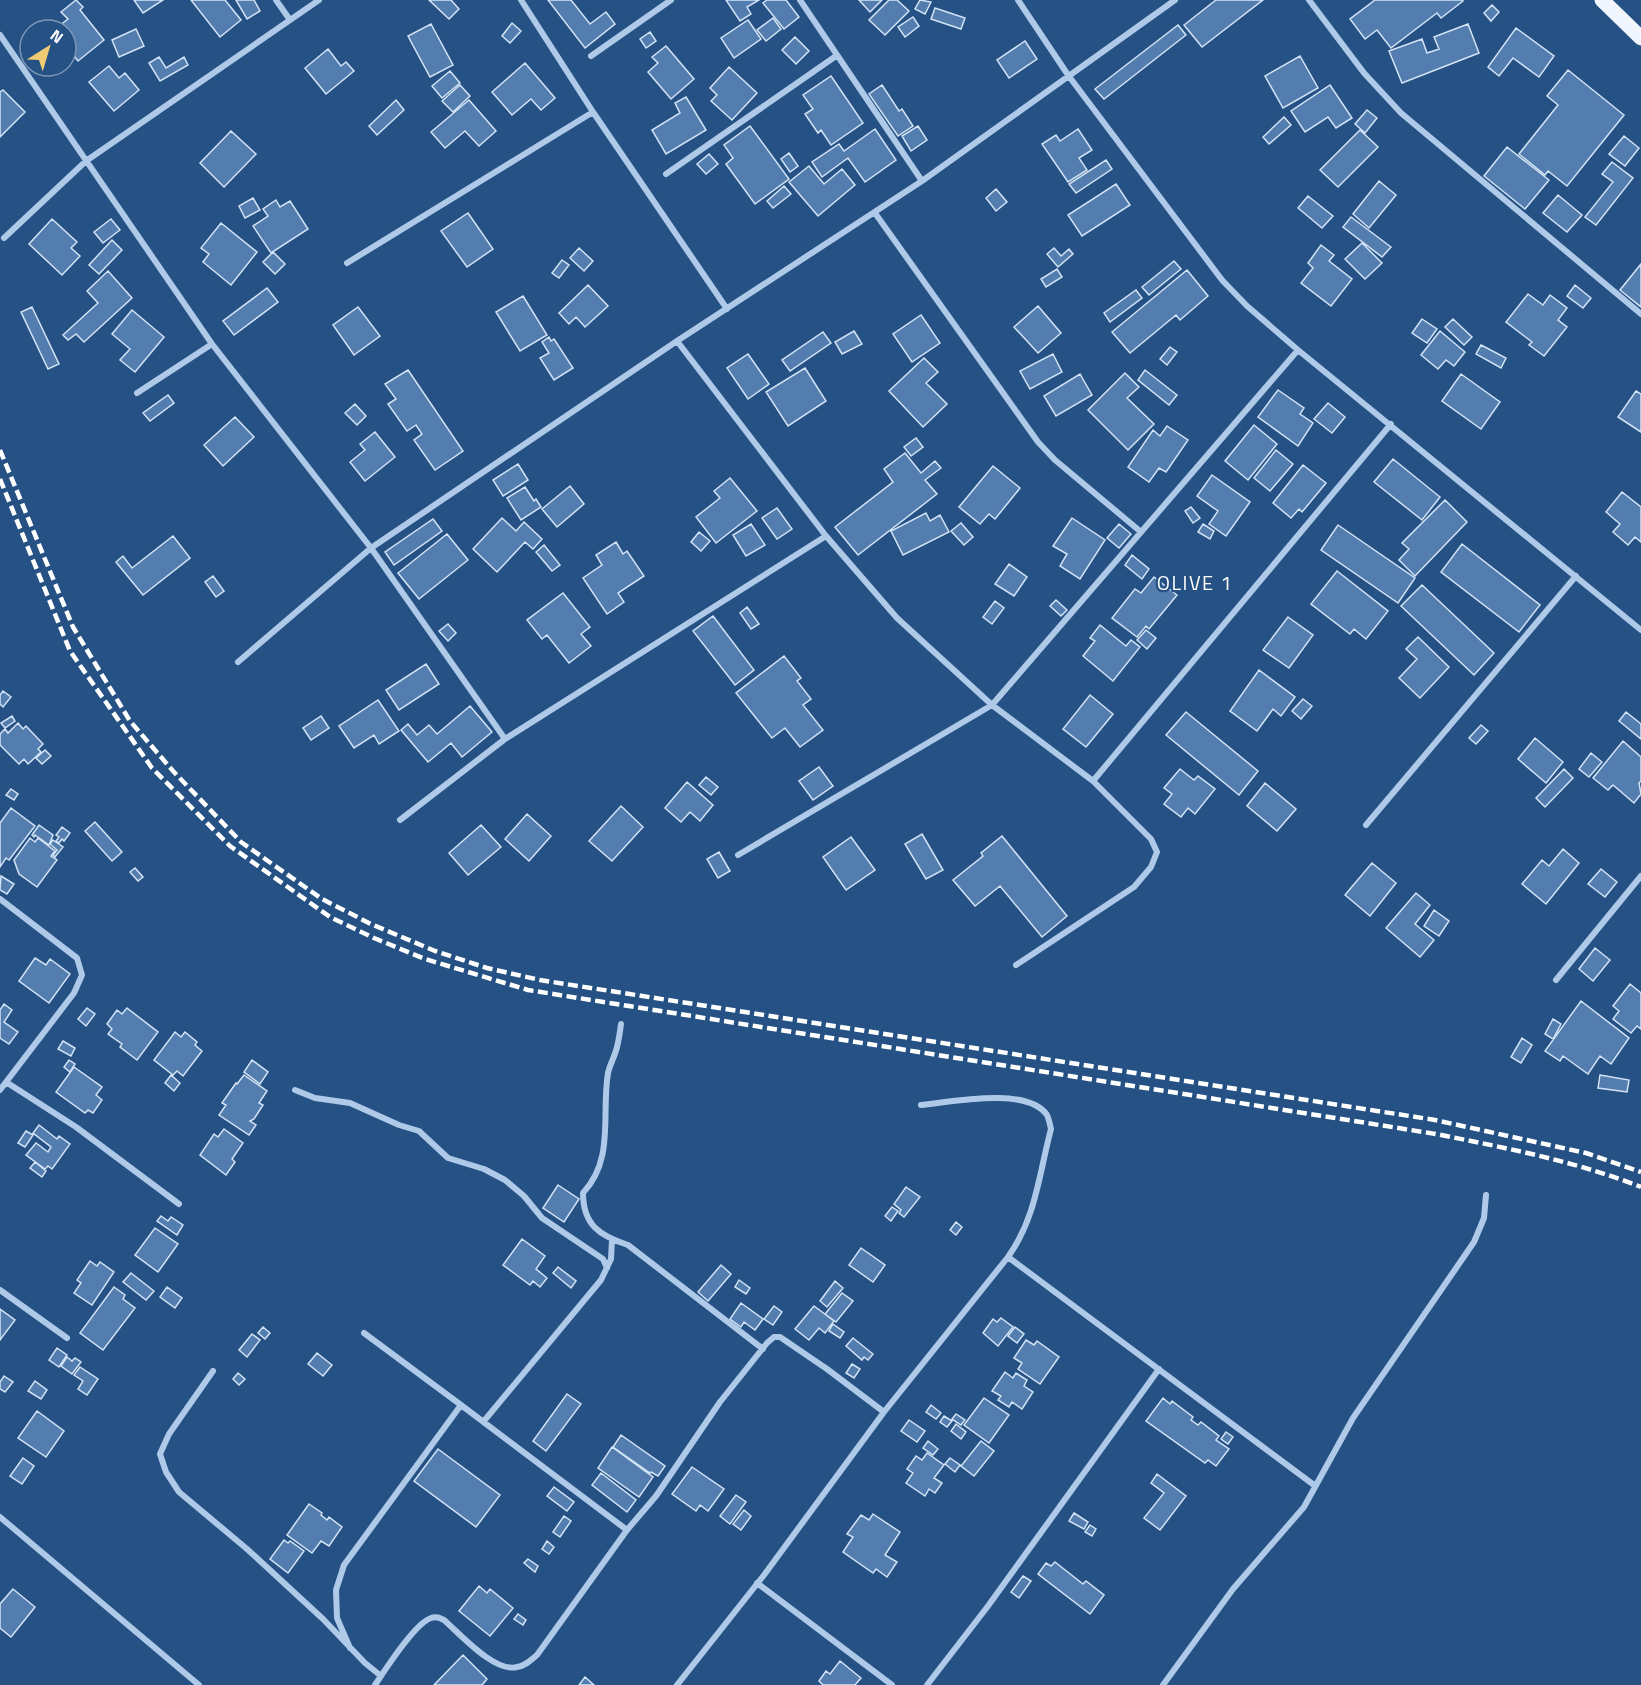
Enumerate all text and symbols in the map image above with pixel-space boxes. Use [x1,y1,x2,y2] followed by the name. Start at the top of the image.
[18,18,78,78] north arrow
[45,23,69,49] text: N
[1157,567,1233,598] district label: OLIVE 1

